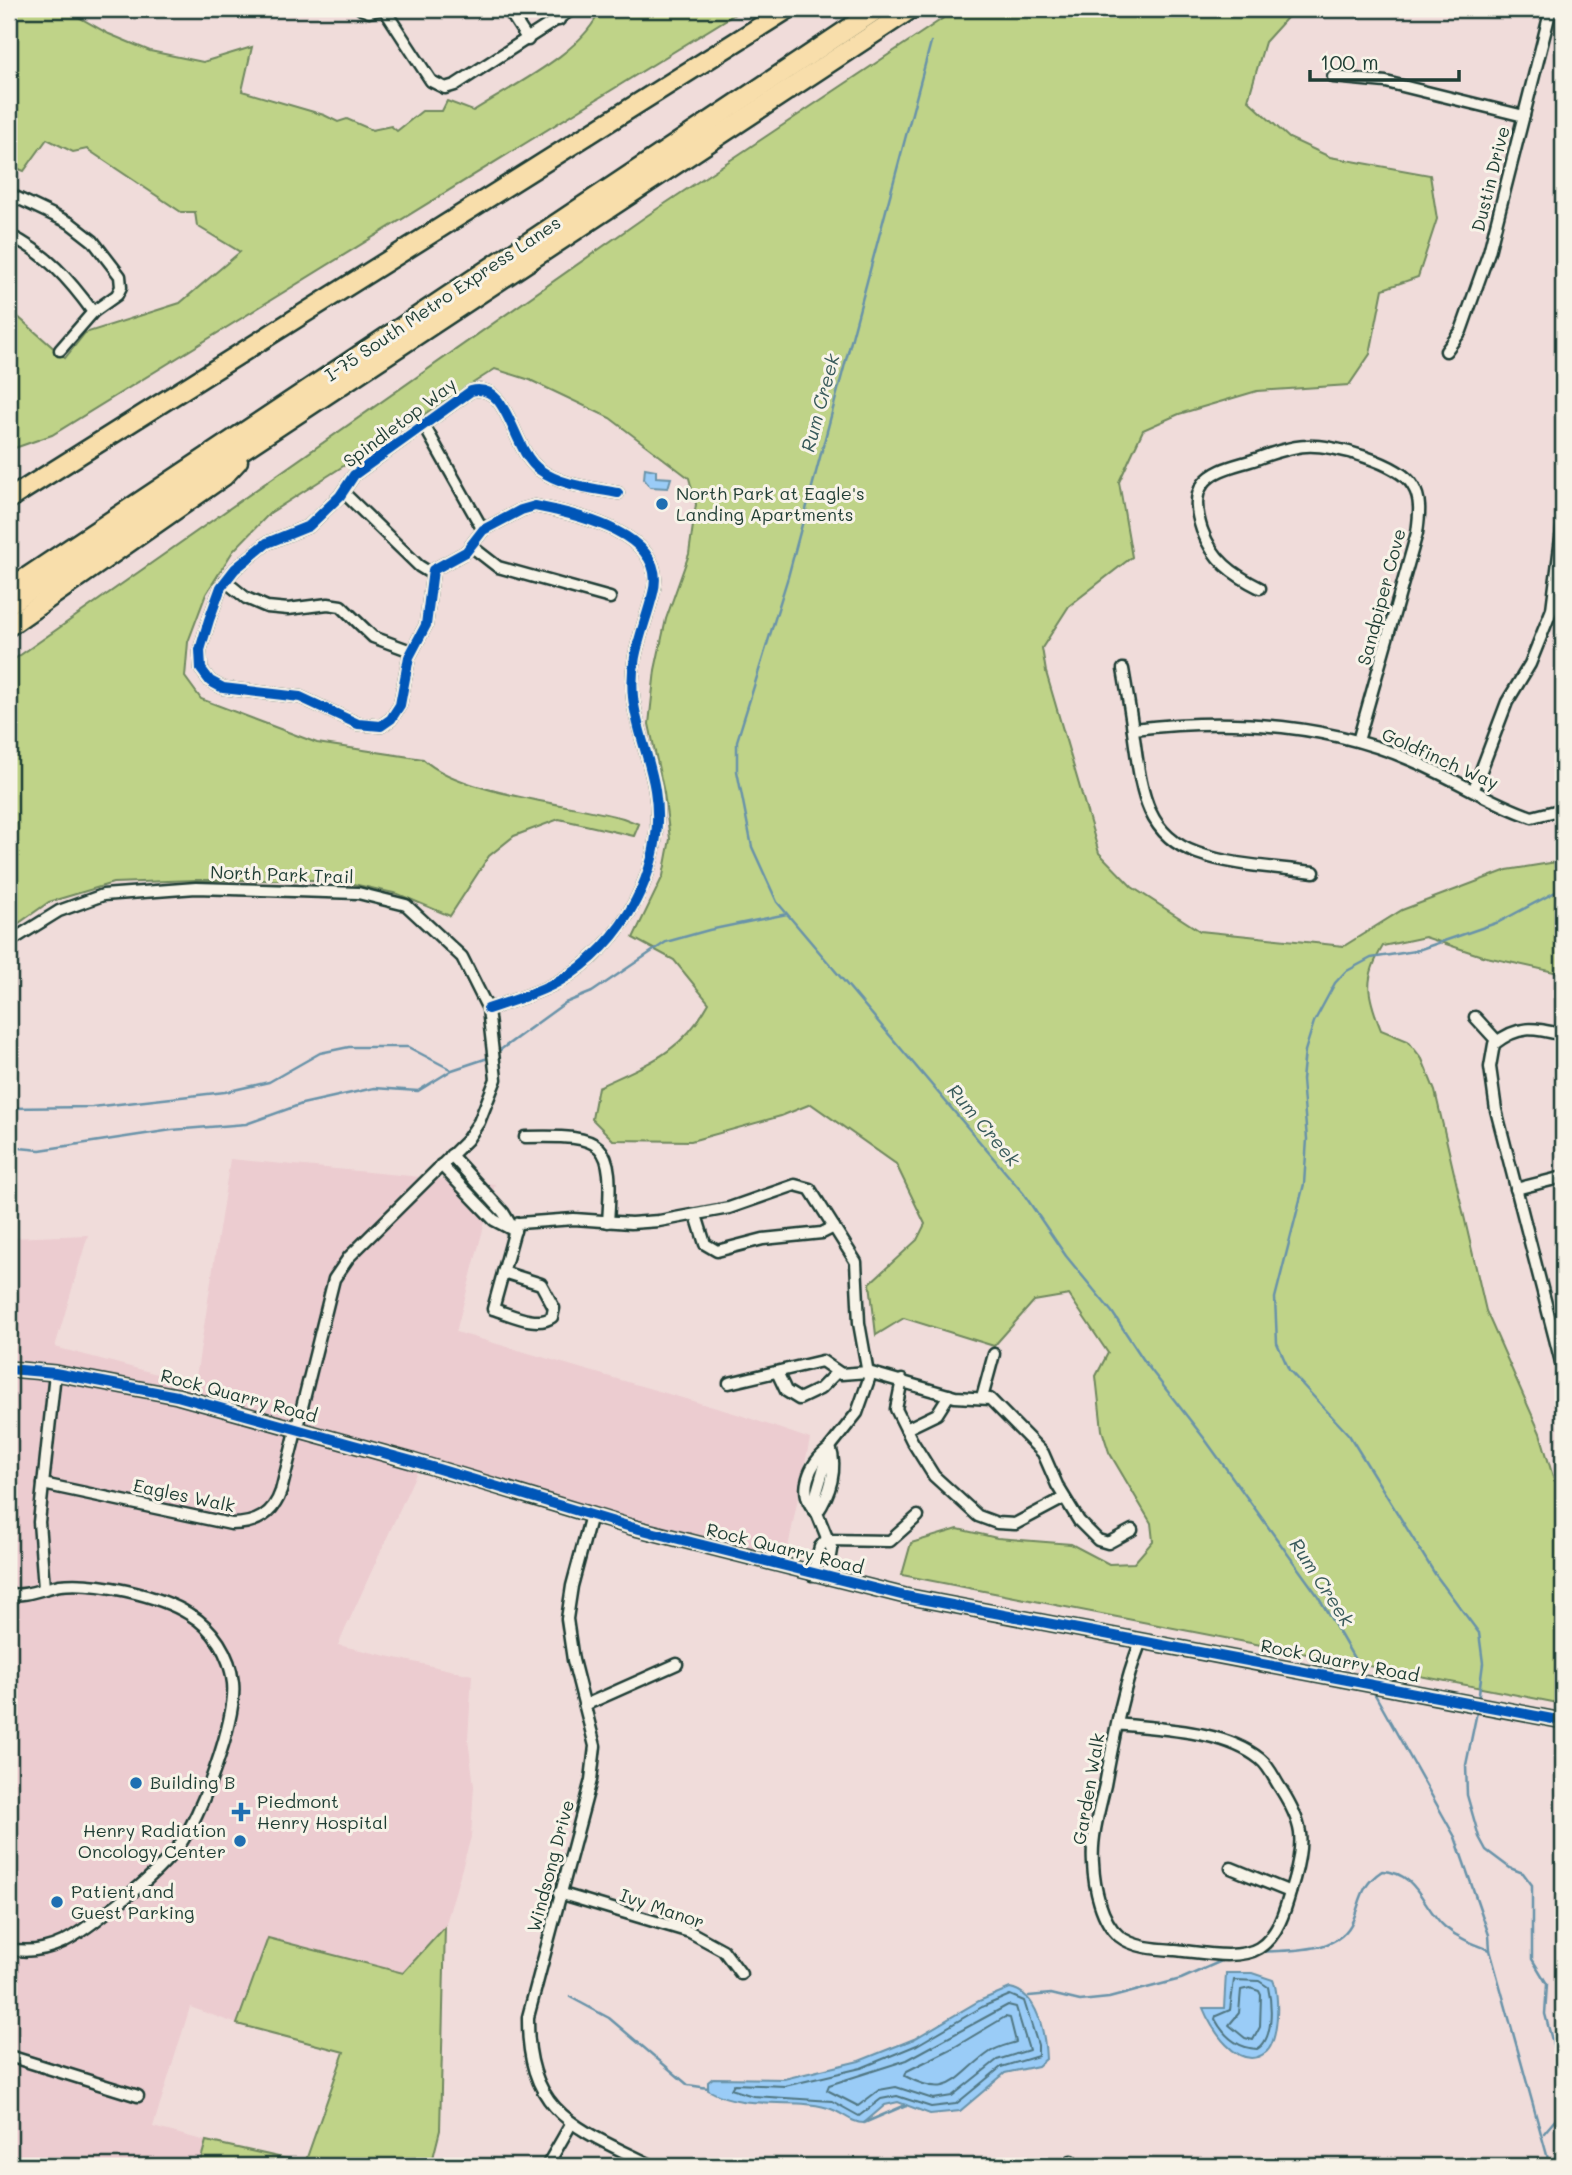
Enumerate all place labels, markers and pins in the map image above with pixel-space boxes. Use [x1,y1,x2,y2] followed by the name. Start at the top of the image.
[676,481,865,526] place label: North Park at Eagle's Landing Apartments
[654,496,670,512] marker: North Park at Eagle's Landing Apartments
[150,1770,235,1794] place label: Building B
[128,1775,144,1791] marker: Building B
[257,1789,388,1834] place label: Piedmont Henry Hospital
[231,1802,251,1822] marker: Piedmont Henry Hospital
[78,1818,226,1863] place label: Henry Radiation Oncology Center
[232,1833,248,1849] marker: Henry Radiation Oncology Center
[71,1879,194,1924] place label: Patient and Guest Parking
[49,1894,65,1910] marker: Patient and Guest Parking

